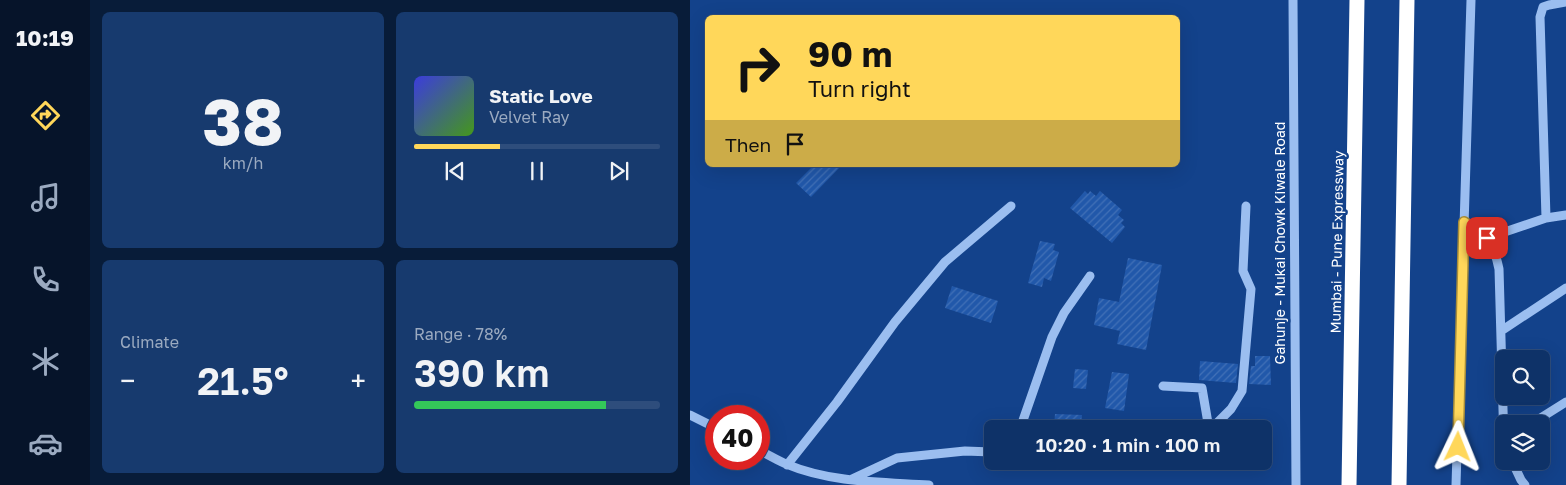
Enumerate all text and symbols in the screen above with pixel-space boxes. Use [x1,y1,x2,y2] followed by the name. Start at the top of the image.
[16,24,74,51] text: 10:19
[808,33,892,75] text: 90 m
[725,35,790,100] icon: right
[808,75,911,102] text: Turn right
[202,81,284,159] text: 38
[489,84,593,107] text: Static Love
[28,98,63,133] icon: directions
[489,107,570,127] text: Velvet Ray
[1271,122,1288,364] street label: Gahunje - Mukai Chowk Kiwale Road
[781,130,809,158] icon: arrive
[725,133,771,156] text: Then
[1326,150,1347,334] street label: Mumbai - Pune Expressway
[223,153,263,173] text: km/h
[441,157,469,185] icon: previous
[523,157,551,185] icon: pause
[605,157,633,185] icon: next
[28,180,63,215] icon: music
[1466,217,1508,259] pin
[1473,224,1501,252] icon: arrive
[28,262,63,297] icon: phone
[414,324,507,344] text: Range · 78%
[120,332,179,352] text: Climate
[28,344,63,379] icon: climate
[414,350,550,395] text: 390 km
[1495,350,1550,470] map controls
[1495,350,1550,405] button: search
[197,358,289,403] text: 21.5°
[120,364,135,397] text: −
[351,364,366,397] text: +
[705,405,770,470] speed limit sign: 40
[1495,415,1550,470] button: layers
[1431,420,1483,472] position arrow
[28,426,63,461] icon: car
[1036,433,1220,456] text: 10:20 · 1 min · 100 m

